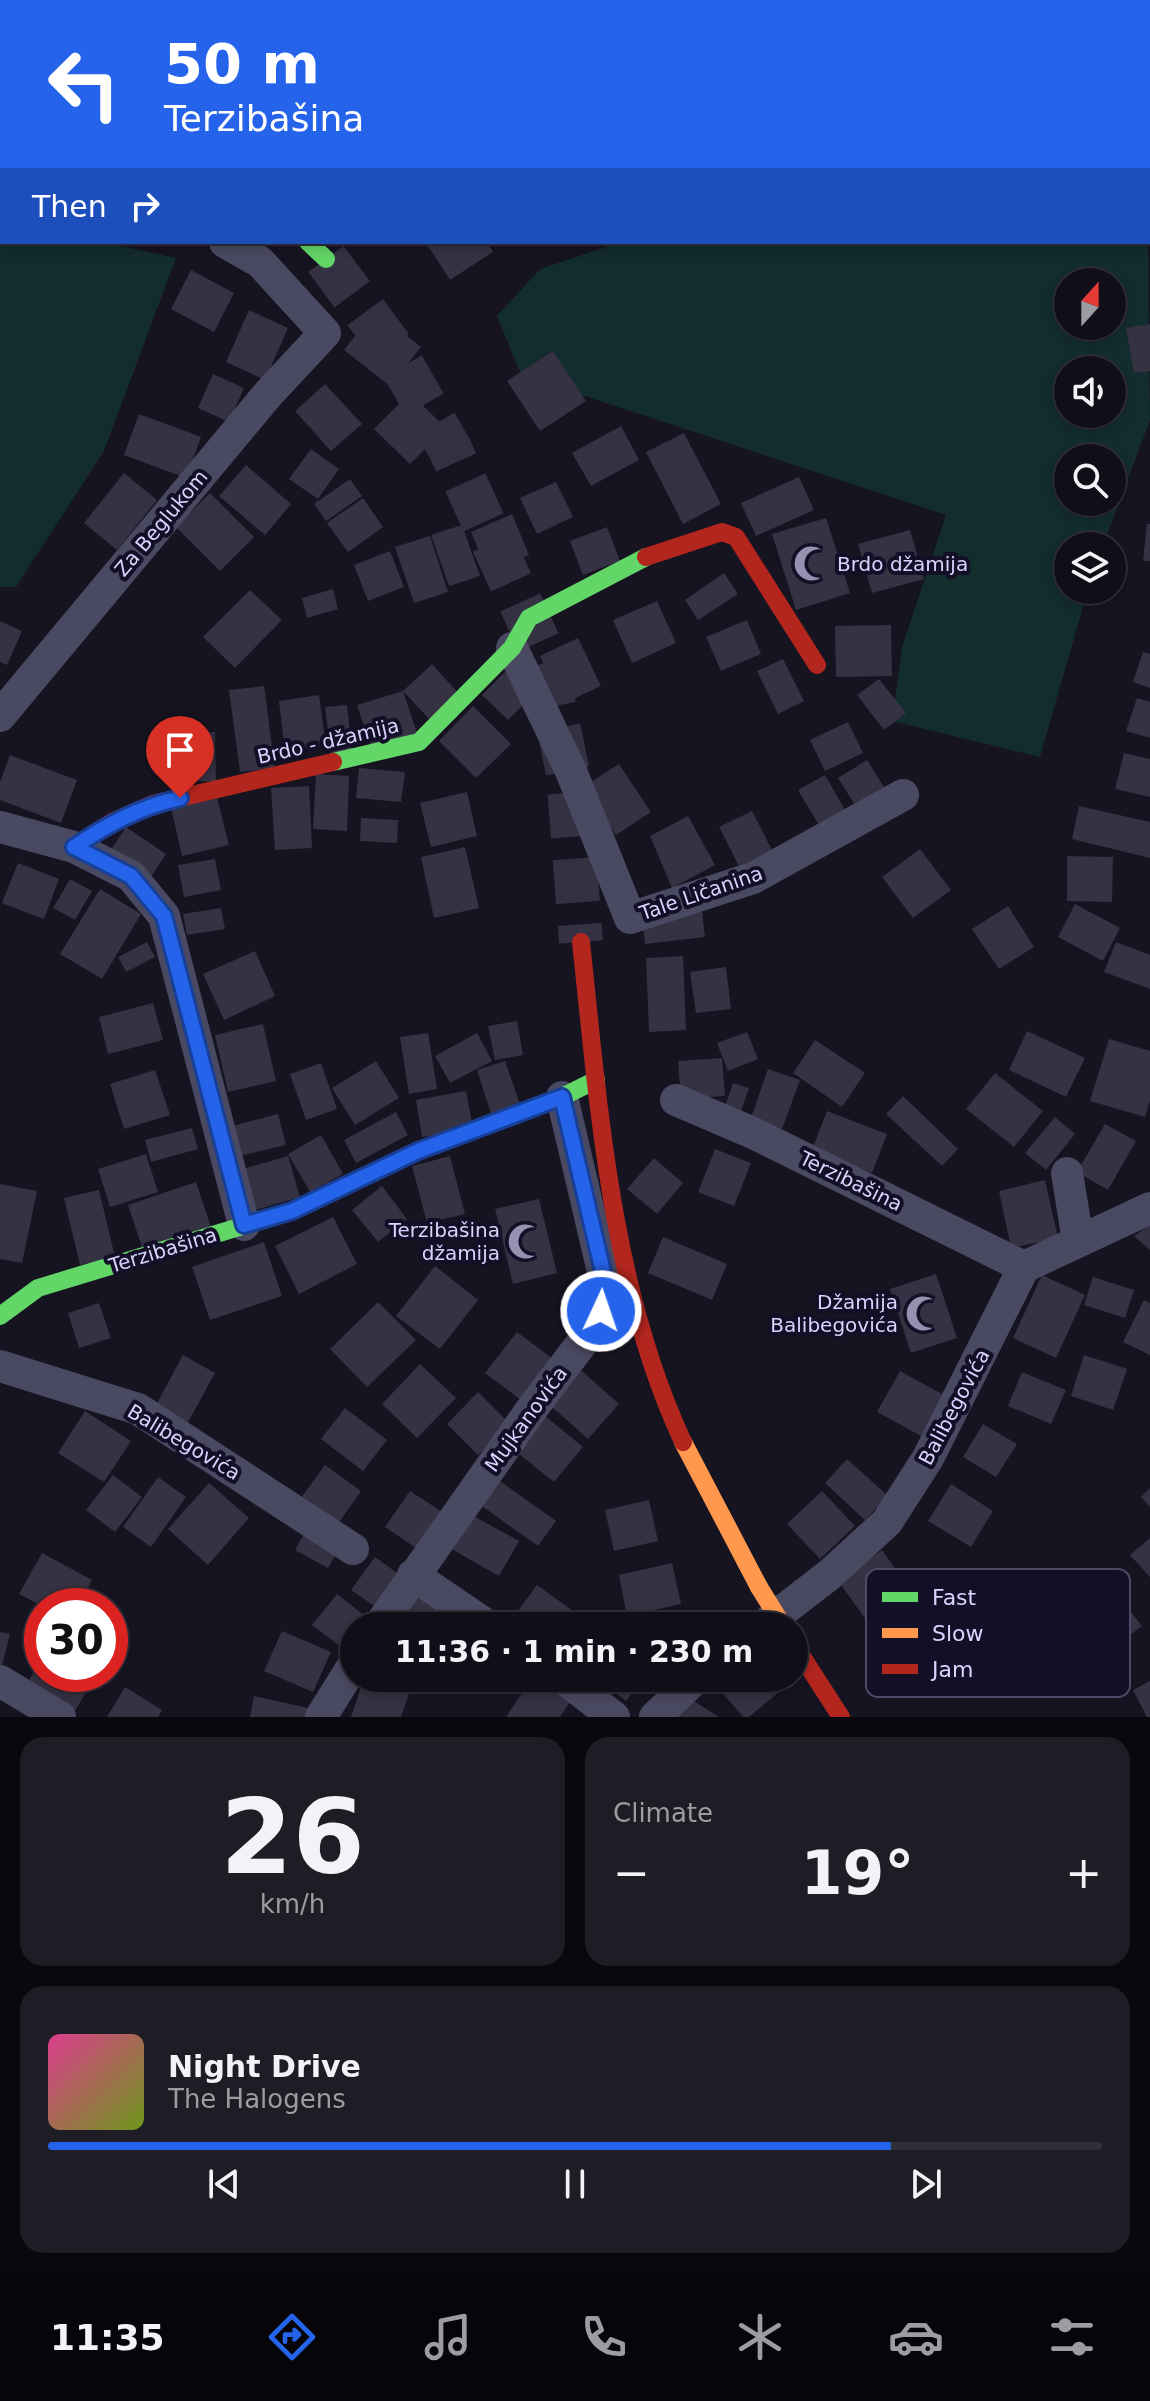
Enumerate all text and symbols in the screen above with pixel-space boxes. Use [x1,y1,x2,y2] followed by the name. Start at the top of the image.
[164,31,320,96] text: 50 m
[32,32,136,136] icon: left
[164,98,364,139] text: Terzibašina
[123,184,167,228] icon: right
[32,189,107,224] text: Then
[1054,268,1126,340] north arrow
[1054,268,1126,604] map controls
[1054,356,1126,428] button: sound
[1054,444,1126,516] button: search
[109,465,213,581] street label: Za Beglukom
[1054,532,1126,604] button: layers
[792,545,830,583] mosque icon: Brdo džamija
[837,552,968,576] place label: Brdo džamija
[255,713,401,769] street label: Brdo - džamija
[146,716,214,798] pin
[158,728,202,772] icon: arrive
[635,861,766,926] street label: Tale Ličanina
[795,1145,906,1216] street label: Terzibašina
[388,1218,500,1265] place label: Terzibašina džamija
[105,1222,220,1278] street label: Terzibašina
[507,1222,545,1260] mosque icon: Terzibašina džamija
[559,1269,643,1353] position arrow
[770,1290,898,1337] place label: Džamija Balibegovića
[905,1294,943,1332] mosque icon: Džamija Balibegovića
[913,1345,995,1469] street label: Balibegovića
[480,1362,572,1476] street label: Mujkanovića
[123,1399,245,1485] street label: Balibegovića
[866,1569,1130,1697] legend
[932,1585,977,1610] text: Fast
[24,1588,128,1692] speed limit sign: 30
[932,1621,984,1646] text: Slow
[395,1634,753,1669] text: 11:36 · 1 min · 230 m
[930,1657,973,1682] text: Jam
[220,1776,365,1898] text: 26
[613,1798,713,1828] text: Climate
[801,1838,914,1908] text: 19°
[613,1847,650,1898] text: −
[1065,1847,1102,1898] text: +
[260,1889,325,1919] text: km/h
[168,2049,361,2084] text: Night Drive
[168,2084,346,2114] text: The Halogens
[202,2162,246,2206] icon: previous
[553,2162,597,2206] icon: pause
[904,2162,948,2206] icon: next
[264,2309,320,2365] icon: directions
[420,2309,476,2365] icon: music
[576,2309,632,2365] icon: phone
[732,2309,788,2365] icon: climate
[888,2309,944,2365] icon: car
[1044,2309,1100,2365] icon: filters
[50,2317,165,2358] text: 11:35

